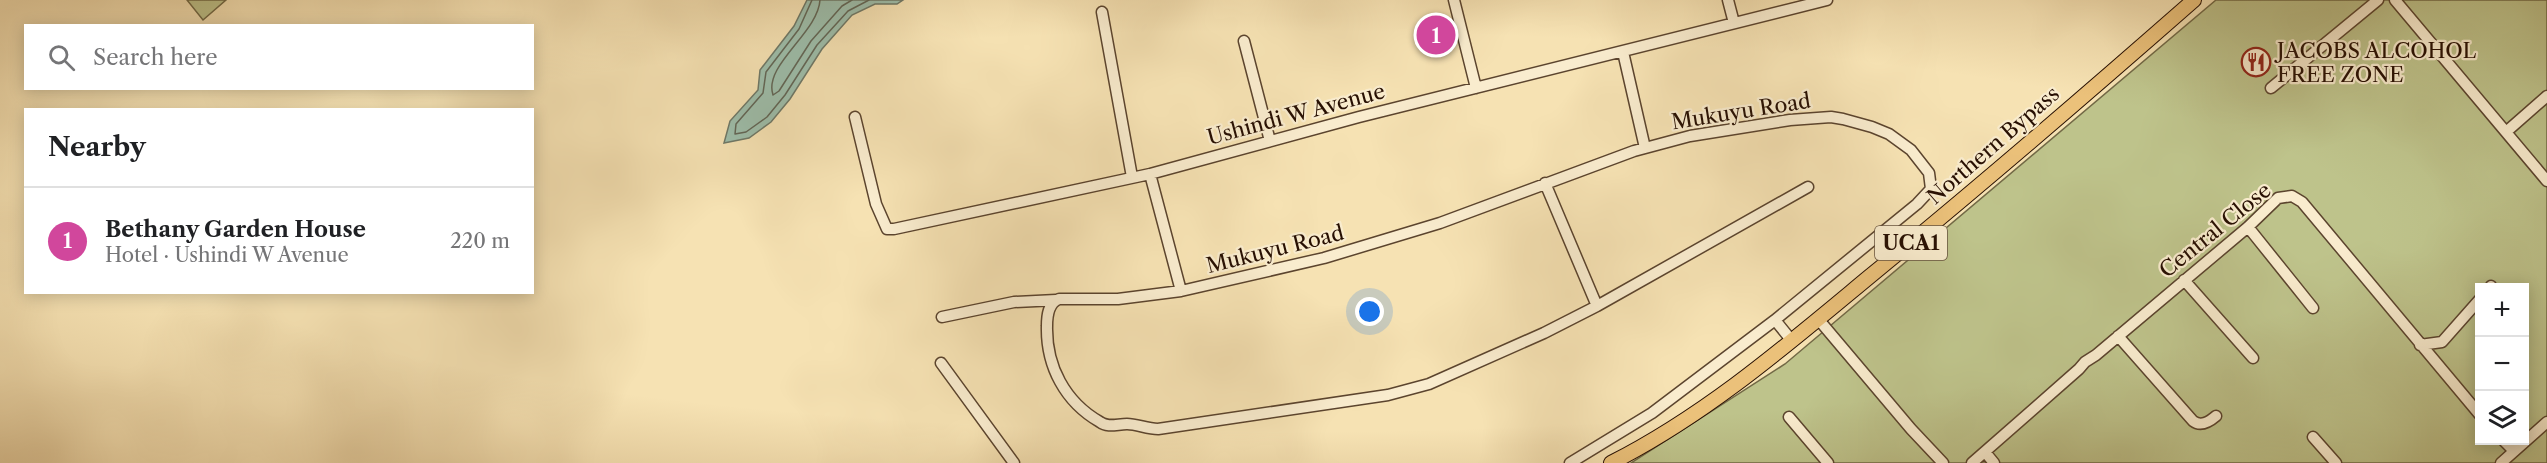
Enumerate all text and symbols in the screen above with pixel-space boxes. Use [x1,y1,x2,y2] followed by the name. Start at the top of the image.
[1416,12,1456,57] pin: 1
[24,24,534,90] search box
[2274,38,2477,87] place label: JACOBS ALCOHOL FREE ZONE
[45,41,78,74] icon: search
[93,44,218,71] text: Search here
[2240,46,2272,78] restaurant icon: JACOBS ALCOHOL FREE ZONE
[1204,78,1388,150] street label: Ushindi W Avenue
[1922,81,2064,209] street label: Northern Bypass
[1669,88,1813,134] street label: Mukuyu Road
[48,131,146,163] text: Nearby
[2154,177,2276,283] street label: Central Close
[105,216,366,243] text: Bethany Garden House
[1204,220,1347,278] street label: Mukuyu Road
[1875,226,1947,260] road number: UCA1
[63,229,72,253] text: 1
[450,229,510,253] text: 220 m
[105,243,349,267] text: Hotel · Ushindi W Avenue
[2475,283,2529,445] map controls
[2475,283,2529,337] button: +
[1355,297,1384,326] your location
[2475,337,2529,391] button: −
[2475,391,2529,445] button: layers

